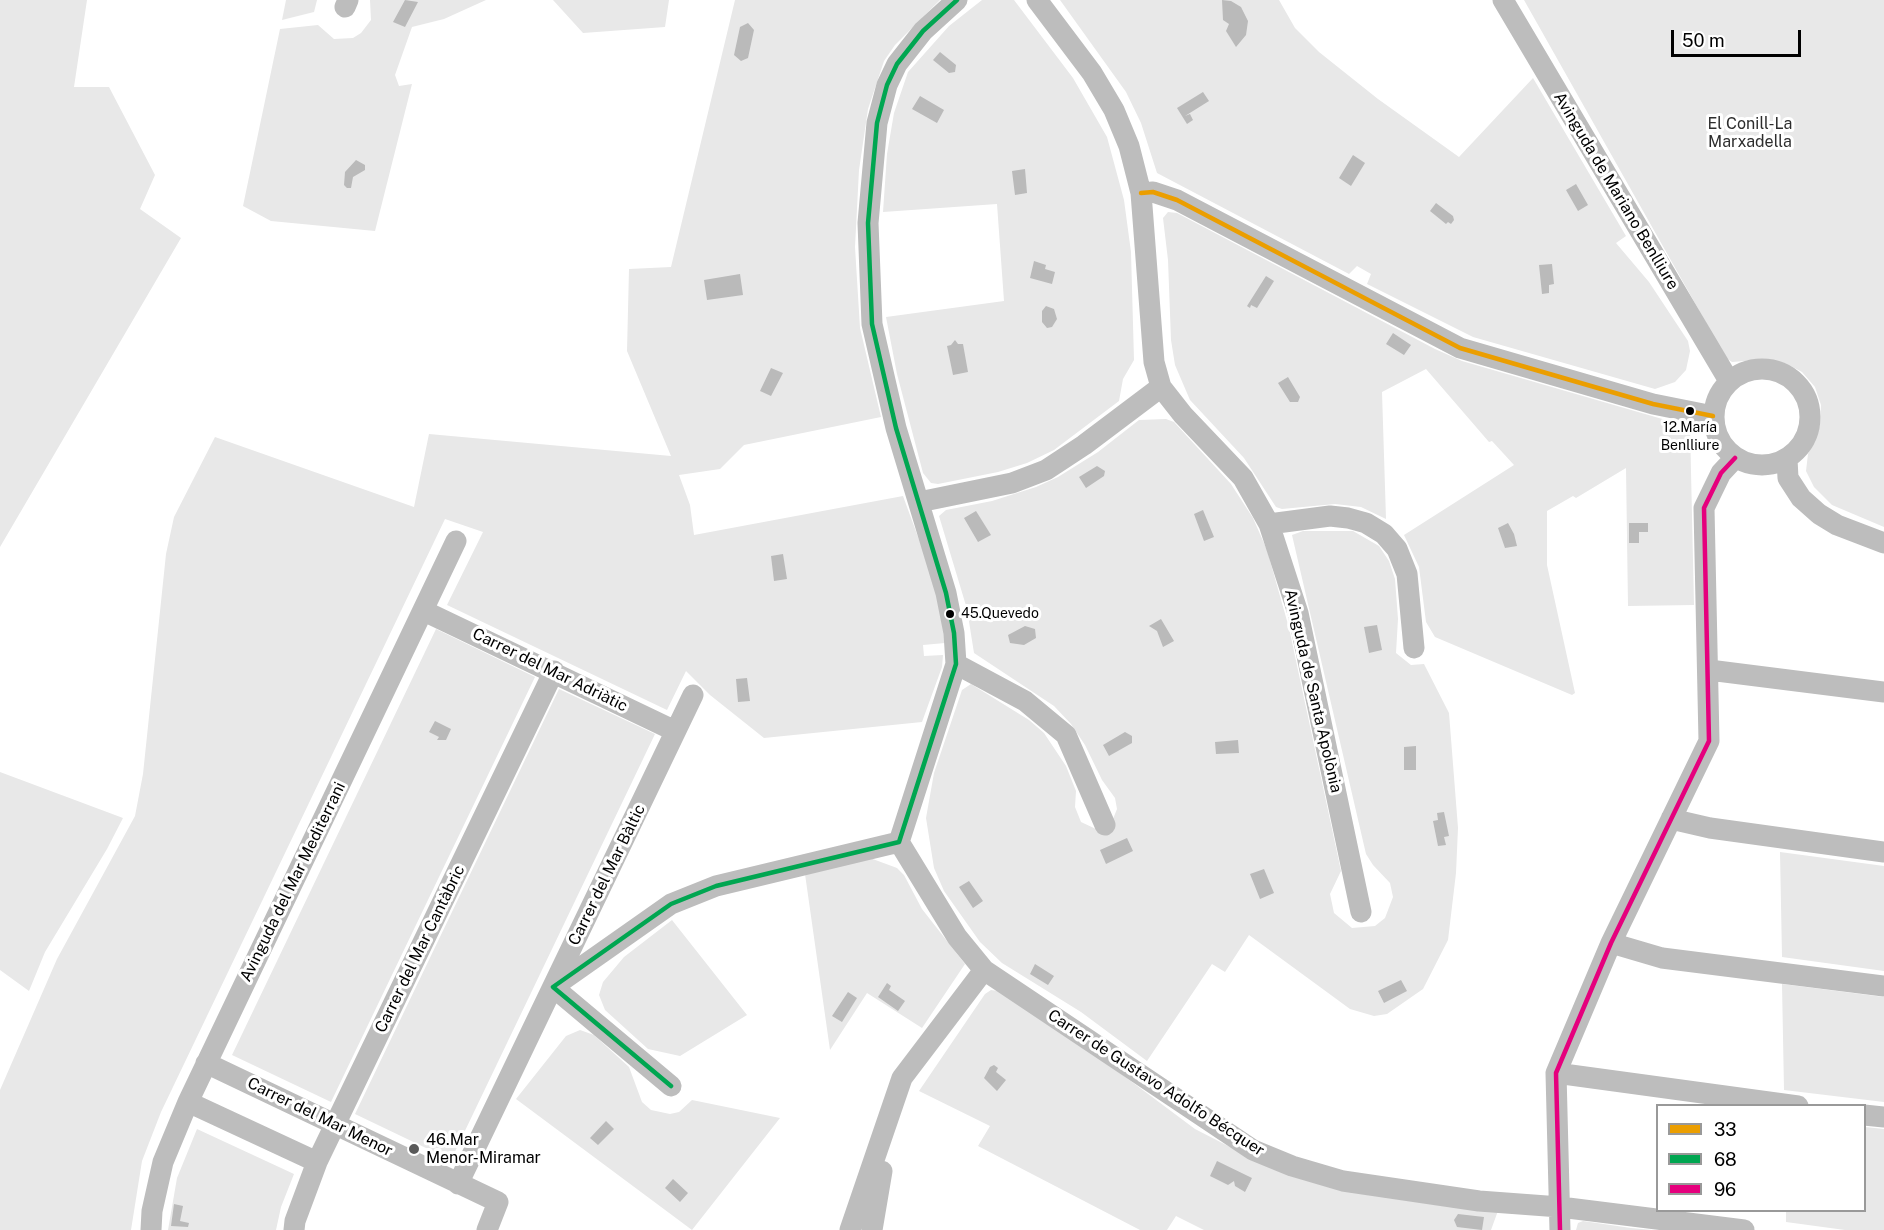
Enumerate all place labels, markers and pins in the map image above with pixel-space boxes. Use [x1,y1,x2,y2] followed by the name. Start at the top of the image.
[1684,405,1696,417] marker: 12.María Benlliure
[1661,420,1719,452] place label: 12.María Benlliure
[961,606,1039,622] place label: 45.Quevedo
[944,608,956,620] marker: 45.Quevedo
[426,1130,541,1168] place label: 46.Mar Menor-Miramar
[407,1142,421,1156] marker: 46.Mar Menor-Miramar

